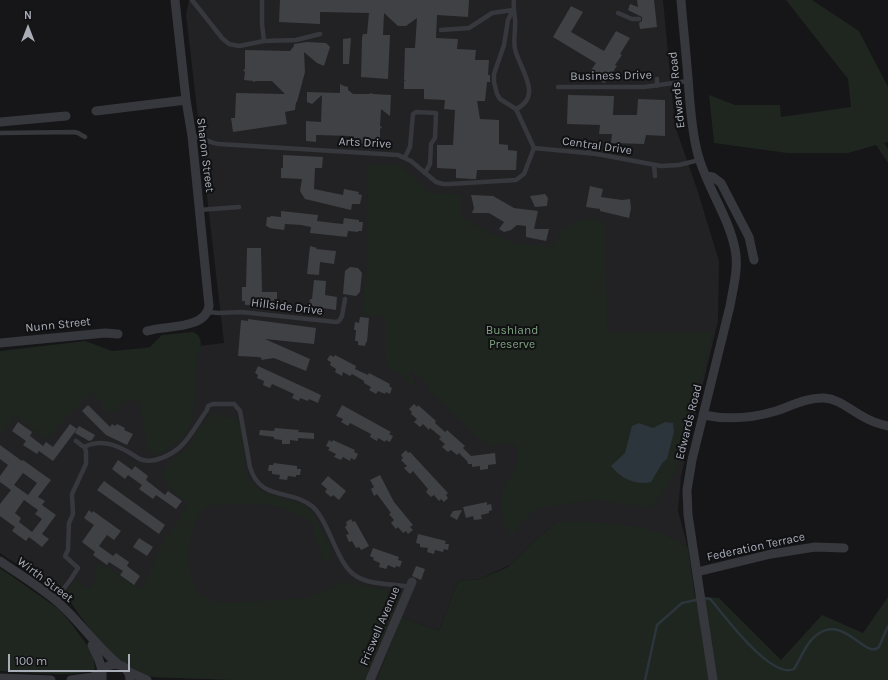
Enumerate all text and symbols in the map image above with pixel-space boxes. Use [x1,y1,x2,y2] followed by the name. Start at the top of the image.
[8,8,48,48] north arrow
[24,9,32,22] text: N
[666,51,688,129] street label: Edwards Road
[570,68,652,84] street label: Business Drive
[193,117,217,193] street label: Sharon Street
[338,134,392,152] street label: Arts Drive
[561,134,633,158] street label: Central Drive
[250,295,324,319] street label: Hillside Drive
[25,314,91,336] street label: Nunn Street
[486,324,538,352] park label: Bushland Preserve
[673,383,705,461] street label: Edwards Road
[706,530,806,564] street label: Federation Terrace
[14,554,76,606] street label: Wirth Street
[357,584,403,668] street label: Friswell Avenue
[10,646,132,672] scale bar
[15,654,47,668] text: 100 m

